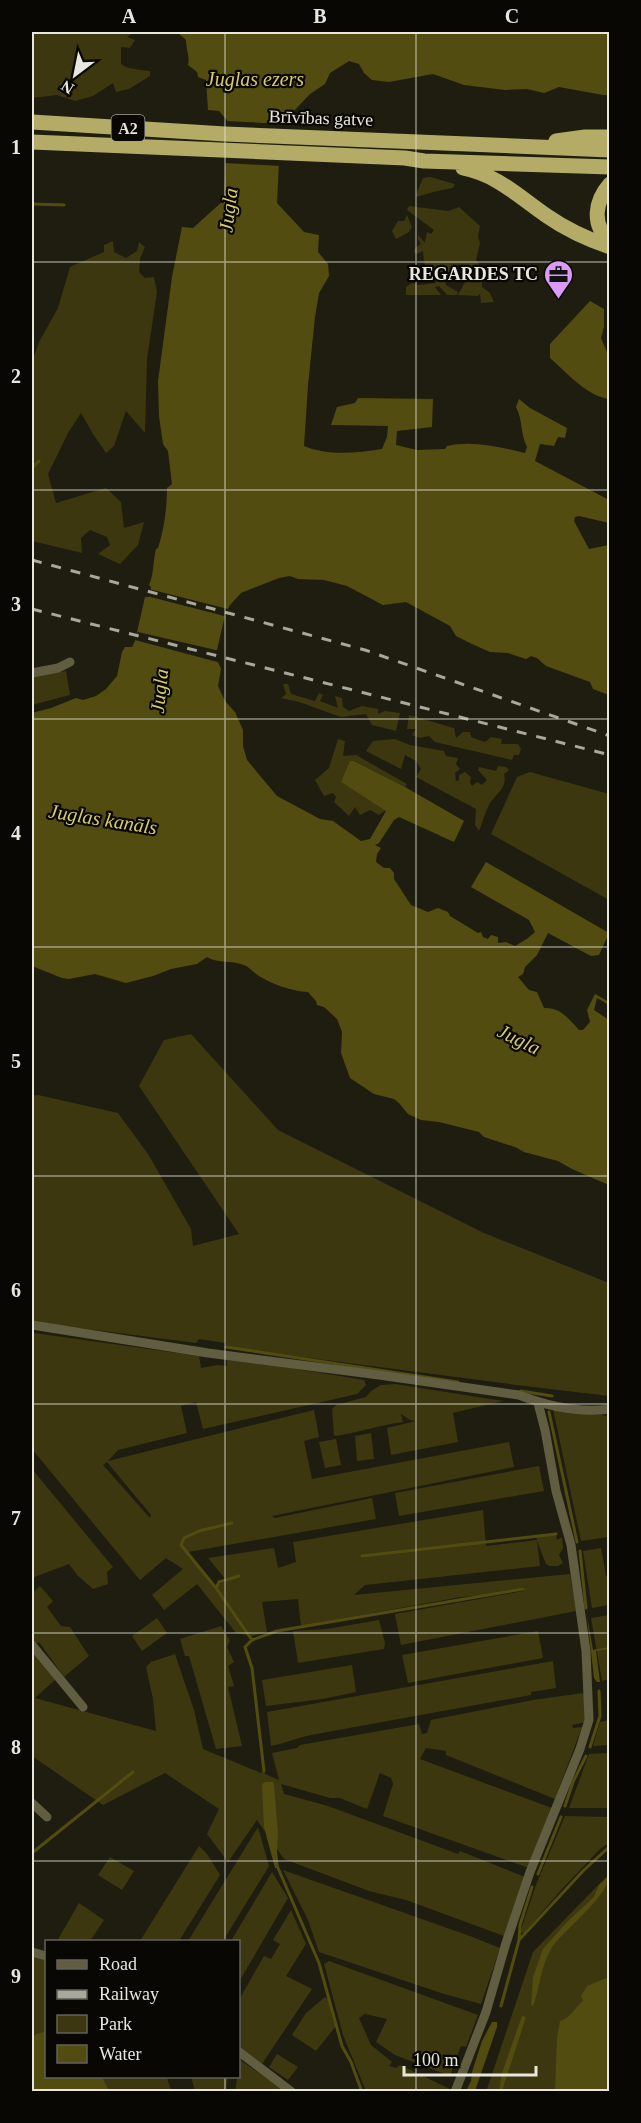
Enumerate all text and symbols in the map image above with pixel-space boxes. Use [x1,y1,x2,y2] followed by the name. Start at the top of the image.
[122,5,137,27] text: A
[313,5,327,27] text: B
[505,5,519,27] text: C
[45,45,105,105] north arrow
[206,68,304,91] water label: Juglas ezers
[58,77,77,98] text: N
[268,106,374,130] street label: Brīvības gatve
[112,115,144,141] road number: A2
[11,136,21,158] text: 1
[214,187,243,234] water label: Jugla
[543,258,575,300] office icon: REGARDES TC
[409,264,538,284] place label: REGARDES TC
[11,365,21,387] text: 2
[11,593,21,615] text: 3
[146,668,173,714] water label: Jugla
[47,800,159,839] water label: Juglas kanāls
[11,822,21,844] text: 4
[494,1019,544,1060] water label: Jugla
[11,1050,21,1072] text: 5
[11,1279,21,1301] text: 6
[11,1507,21,1529] text: 7
[11,1736,21,1758] text: 8
[45,1940,240,2078] legend
[99,1954,137,1974] text: Road
[11,1965,21,1987] text: 9
[99,1984,159,2004] text: Railway
[99,2014,132,2034] text: Park
[404,2039,536,2077] scale bar
[99,2044,142,2064] text: Water
[413,2050,459,2070] text: 100 m

